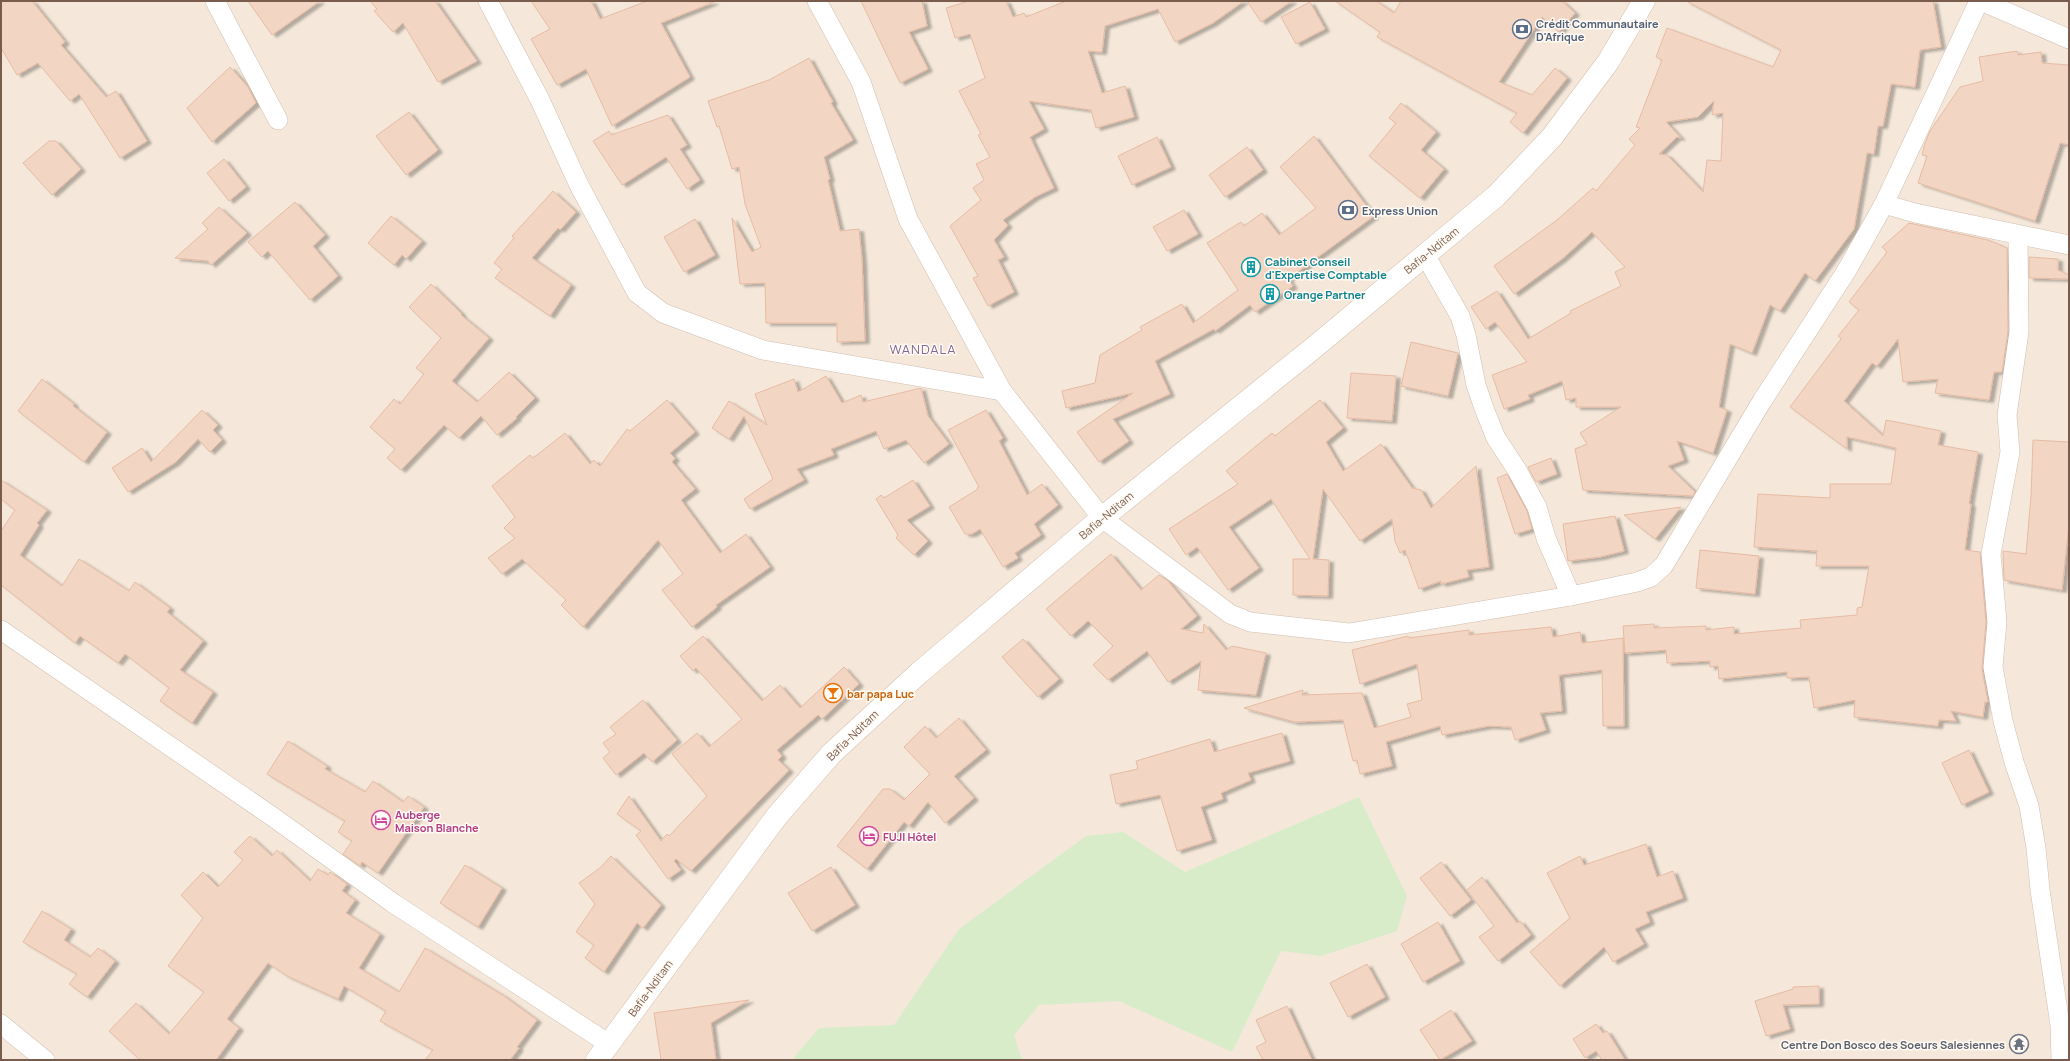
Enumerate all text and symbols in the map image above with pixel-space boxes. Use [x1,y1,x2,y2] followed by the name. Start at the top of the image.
[1536,16,1659,44] place label: Crédit Communautaire D'Afrique
[1511,18,1533,40] bank icon: Crédit Communautaire D'Afrique
[1337,199,1359,221] bank icon: Express Union
[1362,203,1438,218] place label: Express Union
[1400,223,1462,277] street label: Bafia-Nditam
[1265,254,1387,282] place label: Cabinet Conseil d'Expertise Comptable
[1240,256,1262,278] building icon: Cabinet Conseil d'Expertise Comptable
[1259,283,1281,305] building icon: Orange Partner
[1284,287,1366,302] place label: Orange Partner
[890,340,956,358] district label: WANDALA
[1076,488,1136,542] street label: Bafia-Nditam
[822,682,844,704] bar icon: bar papa Luc
[847,686,914,701] place label: bar papa Luc
[823,706,881,764] street label: Bafia-Nditam
[395,807,479,835] place label: Auberge Maison Blanche
[370,809,392,831] hotel icon: Auberge Maison Blanche
[858,825,880,847] hotel icon: FUJI Hôtel
[883,829,936,844] place label: FUJI Hôtel
[624,957,676,1019] street label: Bafia-Nditam
[2008,1033,2030,1055] temple icon: Centre Don Bosco des Soeurs Salesiennes
[1781,1037,2005,1052] place label: Centre Don Bosco des Soeurs Salesiennes

